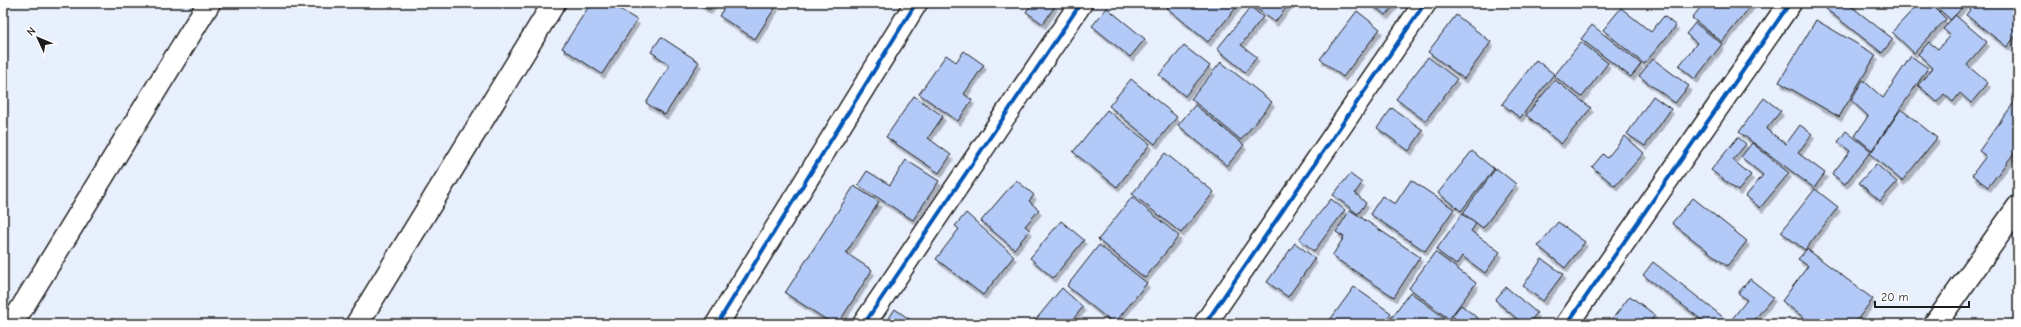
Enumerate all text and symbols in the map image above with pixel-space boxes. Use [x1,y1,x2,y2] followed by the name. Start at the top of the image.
[18,18,58,58] north arrow
[24,24,38,39] text: N
[1875,283,1969,309] scale bar
[1881,290,1909,304] text: 20 m

